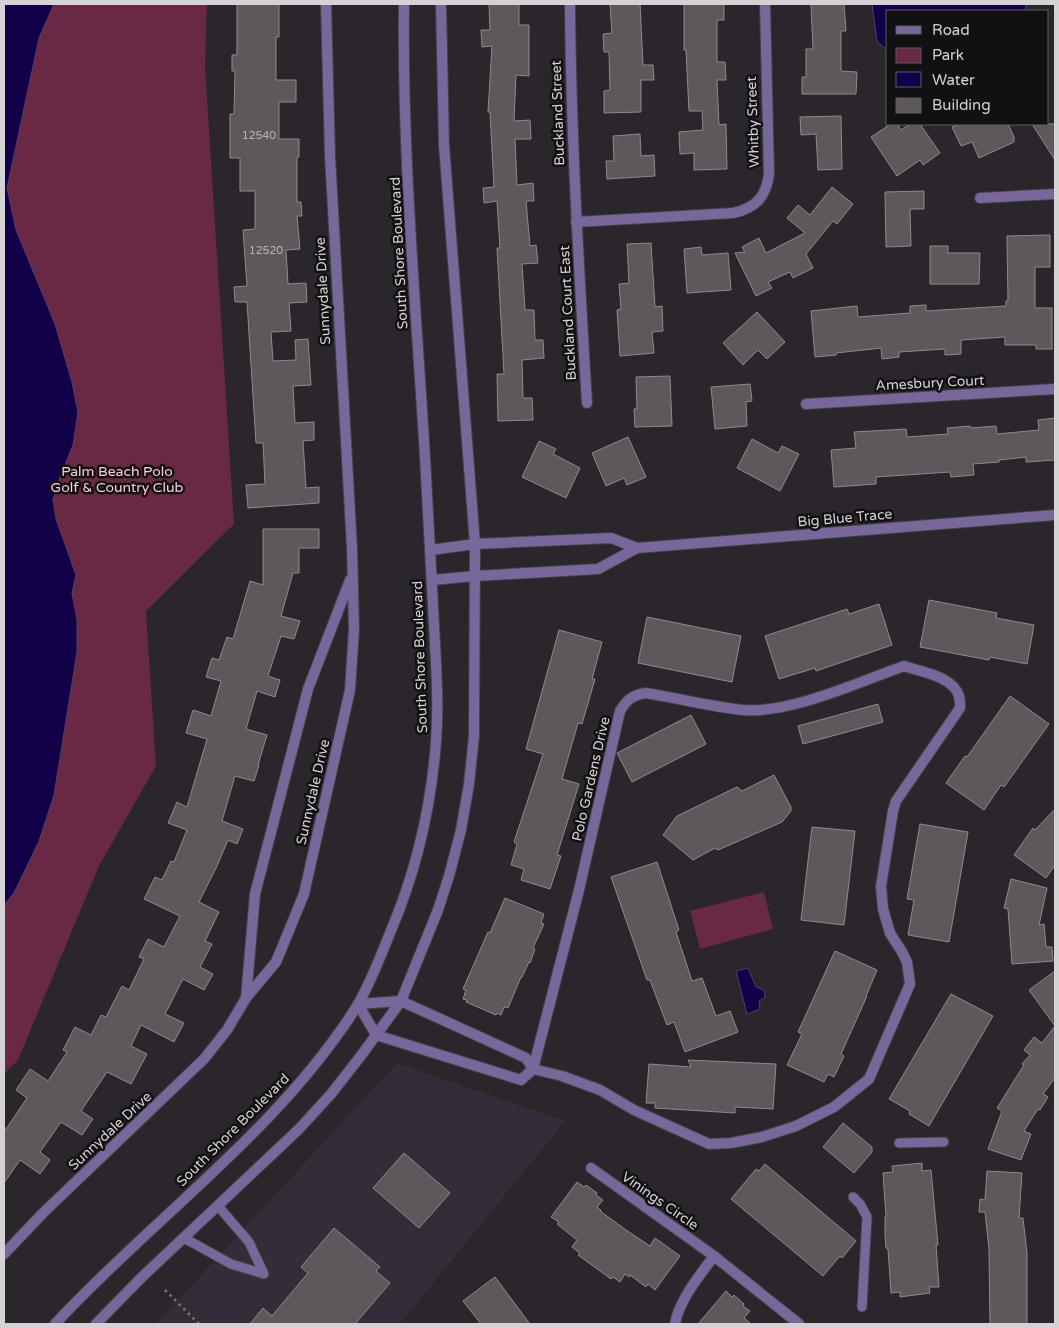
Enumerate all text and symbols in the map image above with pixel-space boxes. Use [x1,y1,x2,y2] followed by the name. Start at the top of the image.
[886,10,1049,125] legend
[932,21,970,39] text: Road
[932,46,964,64] text: Park
[548,59,568,166] street label: Buckland Street
[932,71,975,89] text: Water
[743,75,763,168] street label: Whitby Street
[932,96,991,114] text: Building
[242,129,276,142] house number: 12540
[387,176,411,330] street label: South Shore Boulevard
[312,237,334,345] street label: Sunnydale Drive
[249,244,283,257] house number: 12520
[556,244,580,381] street label: Buckland Court East
[875,372,986,394] street label: Amesbury Court
[51,463,184,496] park label: Palm Beach Polo Golf & Country Club
[797,505,893,531] street label: Big Blue Trace
[409,580,431,734] street label: South Shore Boulevard
[568,715,614,843] street label: Polo Gardens Drive
[293,738,333,846] street label: Sunnydale Drive
[173,1070,293,1190] street label: South Shore Boulevard
[65,1088,155,1174] street label: Sunnydale Drive
[618,1168,702,1234] street label: Vinings Circle

